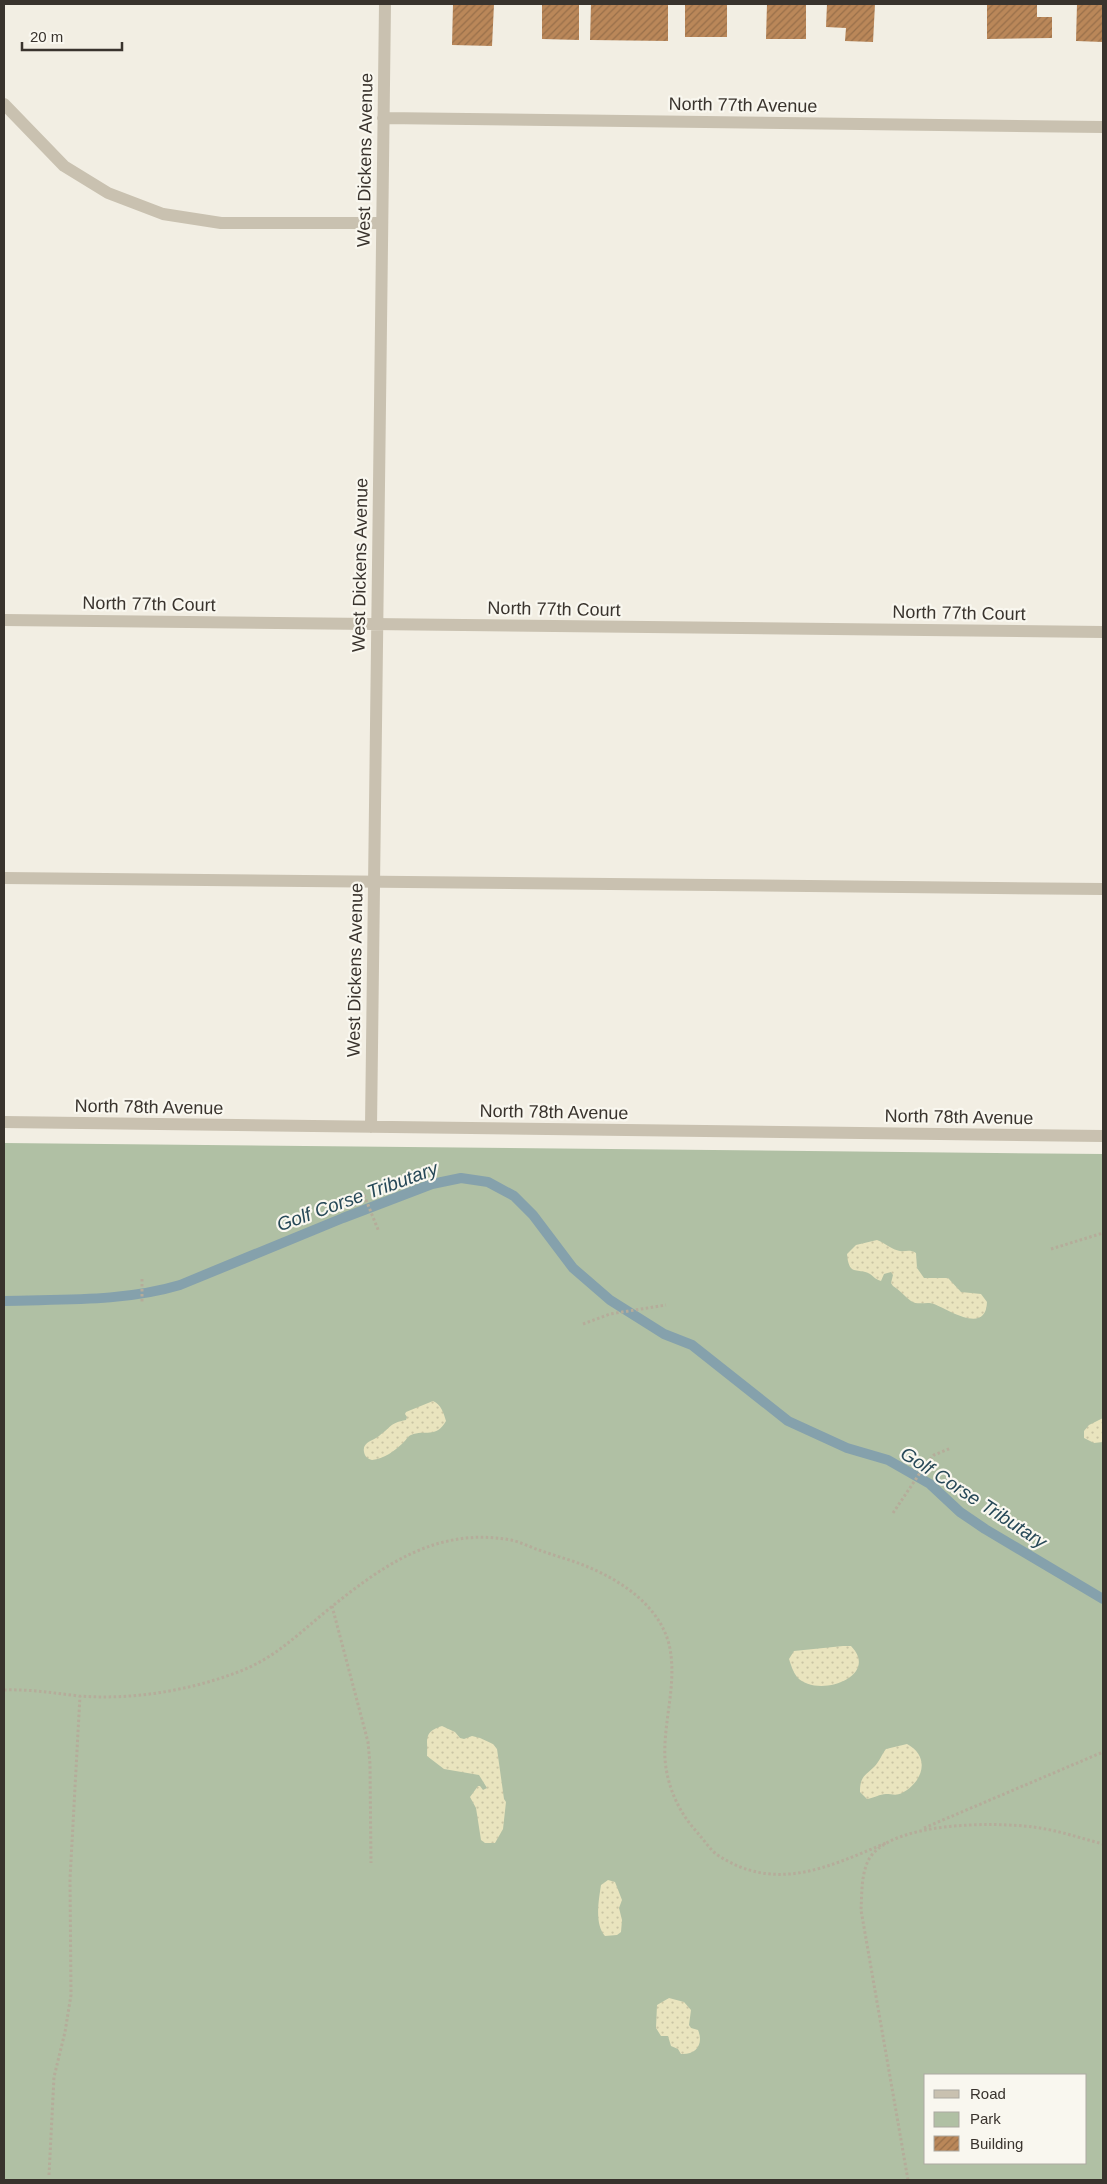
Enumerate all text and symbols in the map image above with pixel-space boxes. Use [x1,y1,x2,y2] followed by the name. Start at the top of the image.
[22,20,122,52] scale bar
[30,28,63,45] text: 20 m
[353,73,377,247] street label: West Dickens Avenue
[668,94,818,116] street label: North 77th Avenue
[348,478,372,652] street label: West Dickens Avenue
[82,593,216,615] street label: North 77th Court
[487,598,621,620] street label: North 77th Court
[892,602,1026,624] street label: North 77th Court
[343,883,367,1057] street label: West Dickens Avenue
[74,1096,224,1118] street label: North 78th Avenue
[479,1101,629,1123] street label: North 78th Avenue
[884,1106,1034,1128] street label: North 78th Avenue
[274,1157,442,1235] water label: Golf Corse Tributary
[897,1442,1052,1553] water label: Golf Corse Tributary
[924,2074,1087,2164] legend
[970,2085,1006,2102] text: Road
[970,2110,1001,2127] text: Park
[970,2135,1023,2152] text: Building

